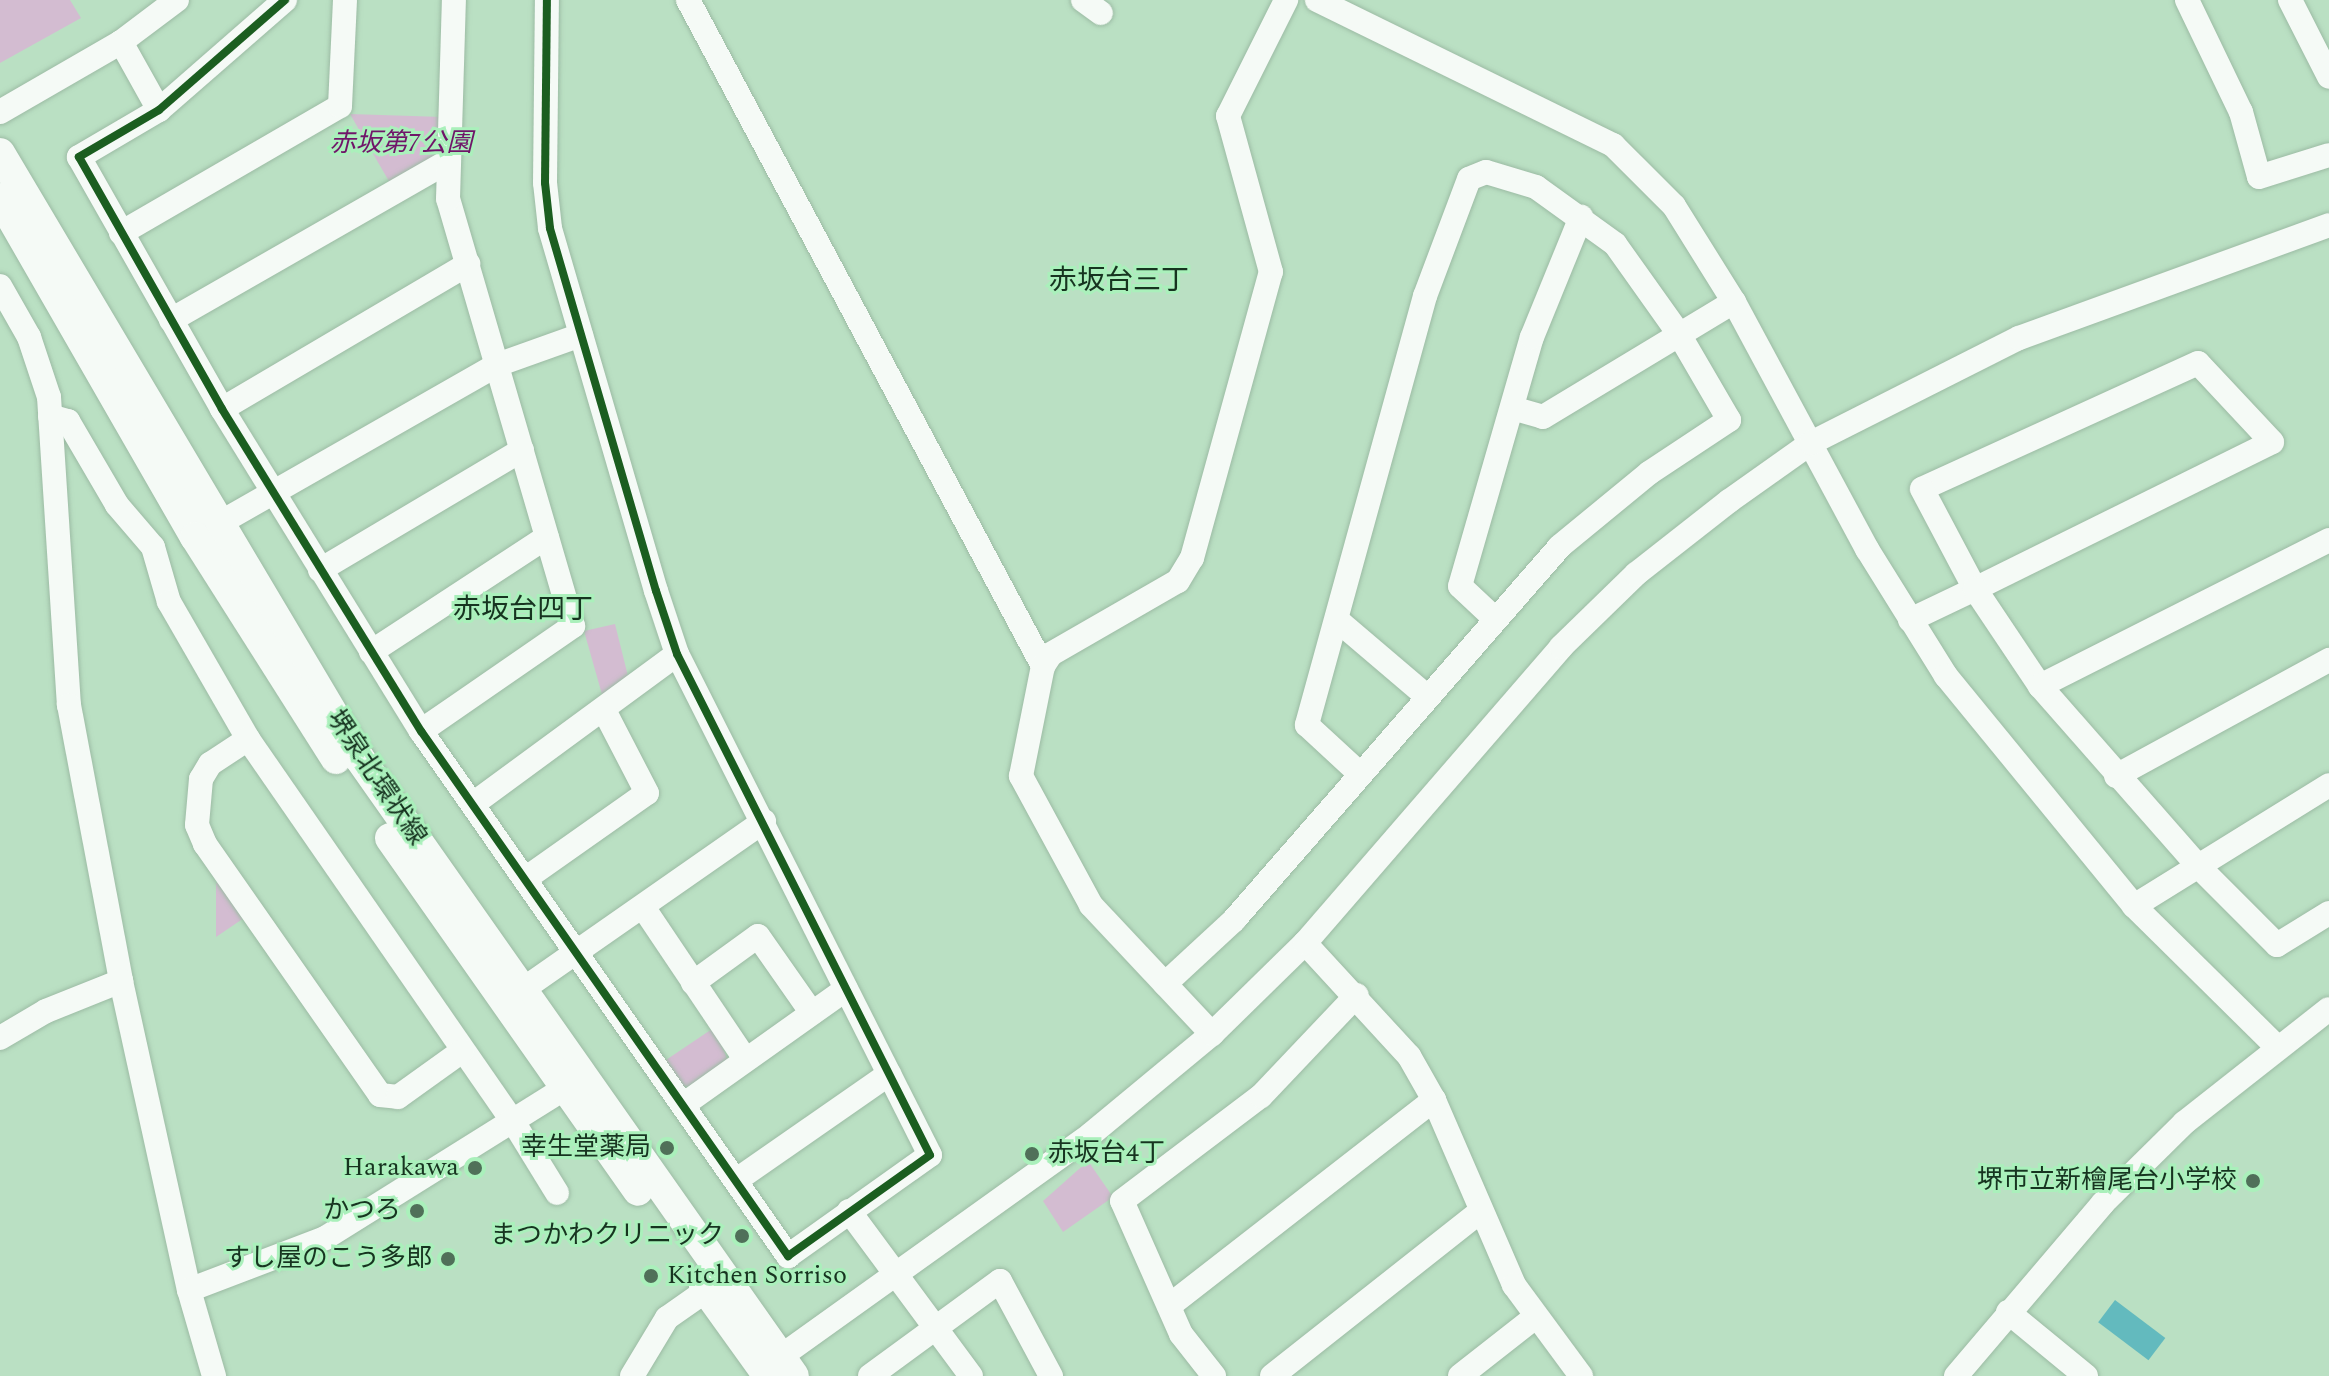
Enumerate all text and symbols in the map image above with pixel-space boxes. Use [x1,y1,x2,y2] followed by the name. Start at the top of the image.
[330,128,472,160] park label: 赤坂第7公園
[1049,264,1189,298] district label: 赤坂台三丁
[453,593,593,627] district label: 赤坂台四丁
[319,705,433,851] street label: 堺泉北環状線
[521,1132,651,1164] place label: 幸生堂薬局
[1048,1138,1165,1170] place label: 赤坂台4丁
[658,1139,676,1157] marker: 幸生堂薬局
[1023,1145,1041,1163] marker: 赤坂台4丁
[343,1152,459,1184] place label: Harakawa
[466,1159,484,1177] marker: Harakawa
[1977,1165,2237,1197] place label: 堺市立新檜尾台小学校
[2244,1172,2262,1190] marker: 堺市立新檜尾台小学校
[323,1195,401,1227] place label: かつろ
[408,1202,426,1220] marker: かつろ
[490,1220,724,1252] place label: まつかわクリニック
[731,1225,753,1247] marker: まつかわクリニック
[224,1243,432,1275] place label: すし屋のこう多郎
[439,1250,457,1268] marker: すし屋のこう多郎
[667,1260,847,1292] place label: Kitchen Sorriso
[642,1267,660,1285] marker: Kitchen Sorriso

